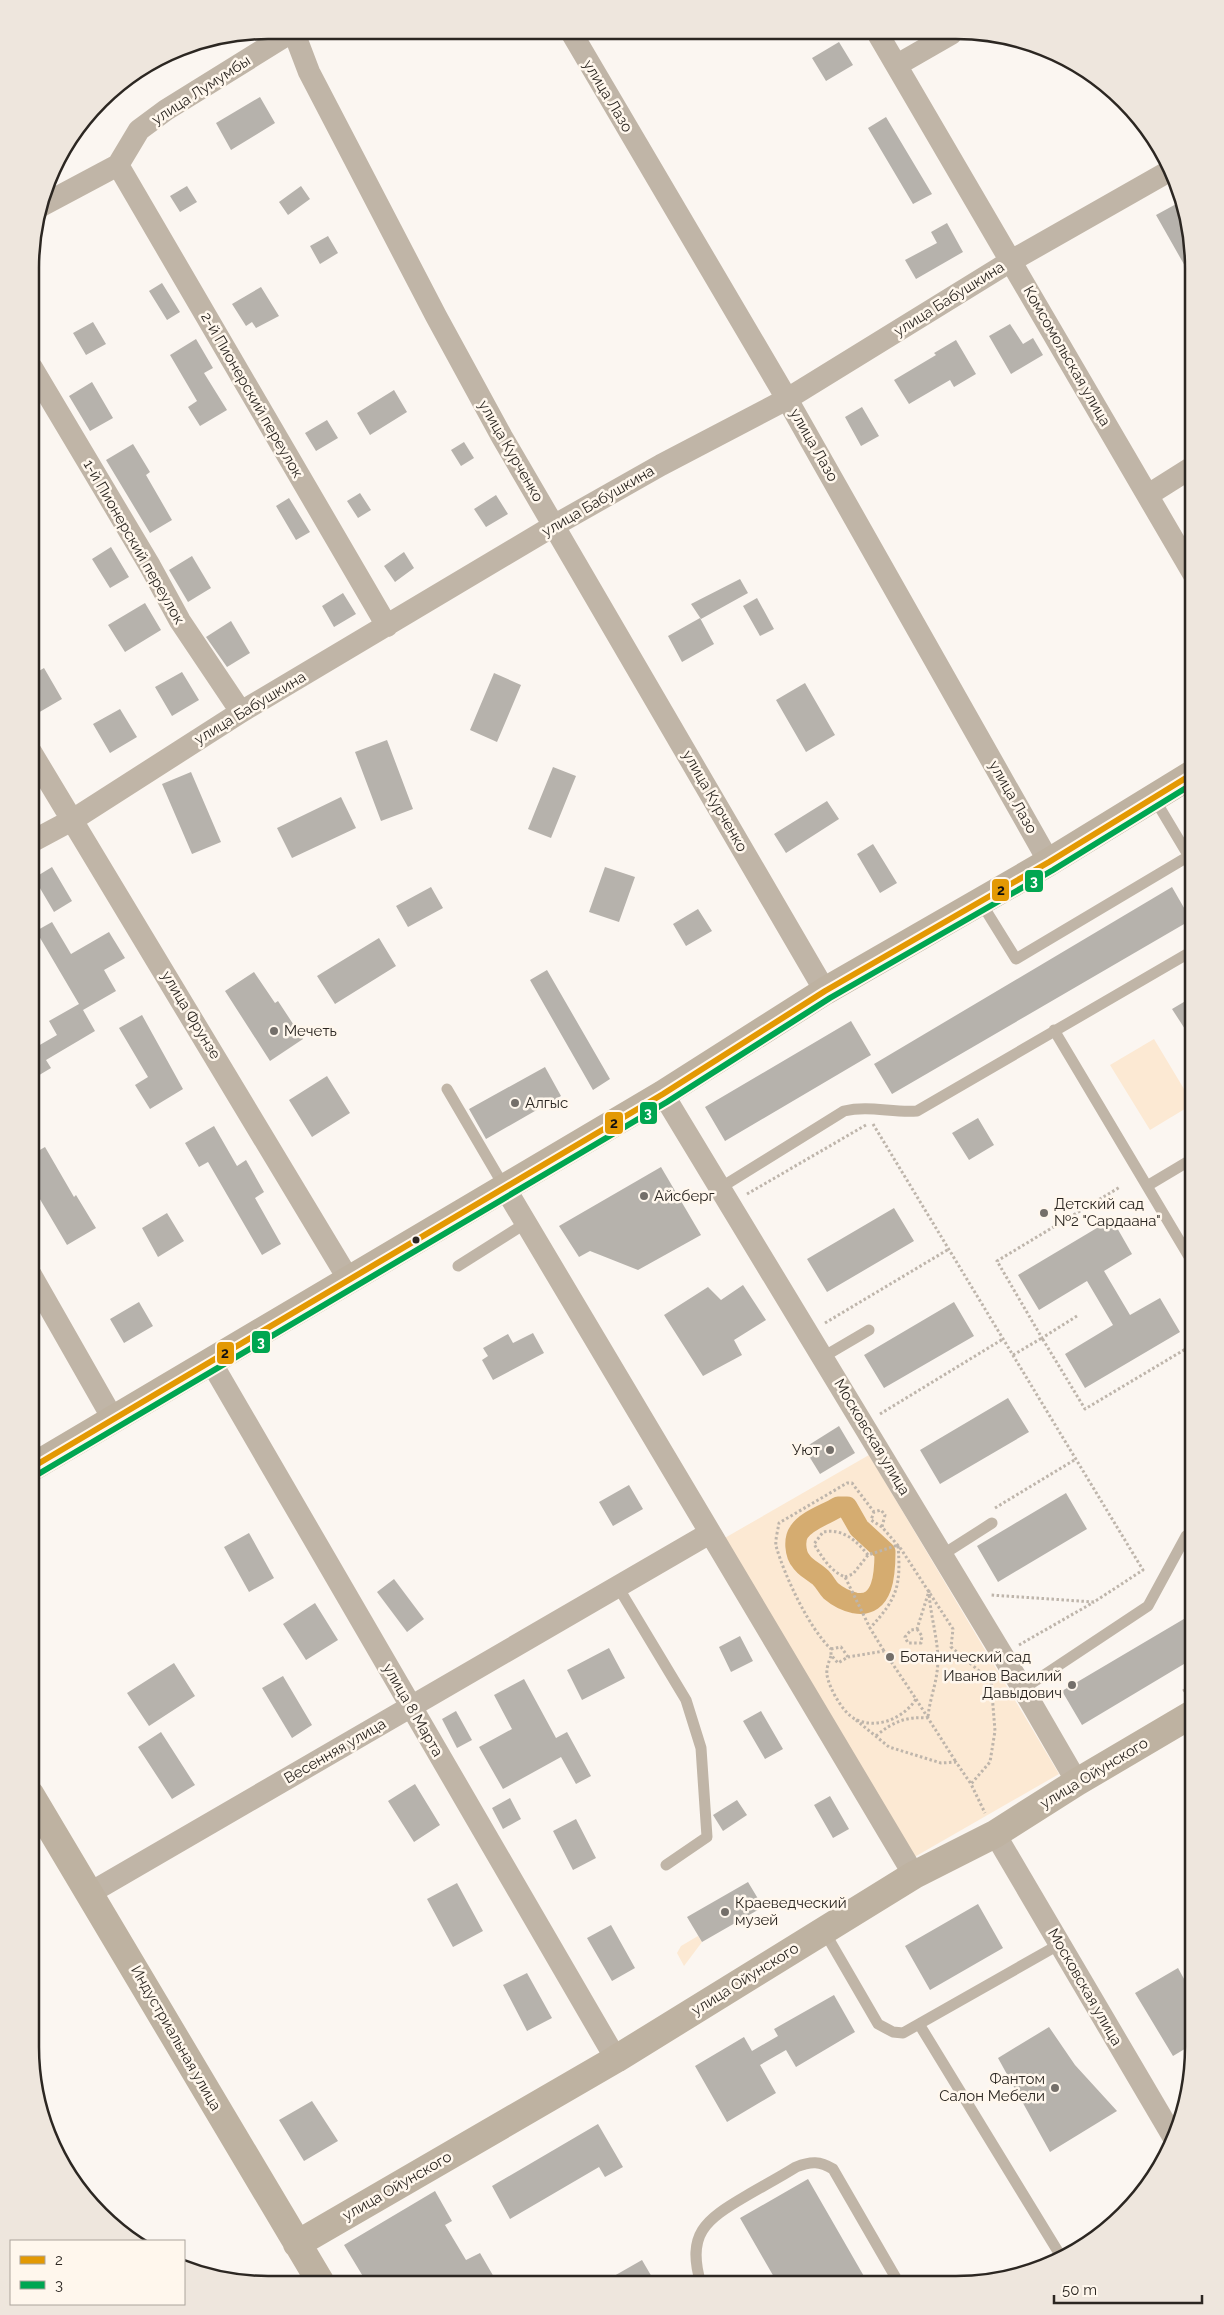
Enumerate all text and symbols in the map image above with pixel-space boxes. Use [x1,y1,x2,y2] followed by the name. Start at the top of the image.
[148,51,254,129] street label: улица Лумумбы
[579,57,637,135] street label: улица Лазо
[890,258,1008,340] street label: улица Бабушкина
[1020,283,1114,429] street label: Комсомольская улица
[197,309,307,481] street label: 2-й Пионерский переулок
[475,397,547,505] street label: улица Курченко
[786,405,842,485] street label: улица Лазо
[79,457,189,628] street label: 1-й Пионерский переулок
[539,462,657,540] street label: улица Бабушкина
[191,668,309,748] street label: улица Бабушкина
[679,747,751,855] street label: улица Курченко
[985,757,1041,837] street label: улица Лазо
[1024,869,1044,893] line badge: 3
[1030,873,1038,889] text: 3
[991,878,1010,902] line badge: 2
[997,882,1005,898] text: 2
[158,968,225,1063] street label: улица Фрунзе
[284,1022,337,1040] place label: Мечеть
[268,1025,280,1037] marker: Мечеть
[525,1094,568,1112] place label: Алгыс
[509,1097,521,1109] marker: Алгыс
[639,1101,658,1125] line badge: 3
[644,1105,652,1121] text: 3
[604,1111,624,1135] line badge: 2
[610,1115,618,1131] text: 2
[654,1187,715,1205] place label: Айсберг
[638,1190,650,1202] marker: Айсберг
[1054,1195,1161,1230] place label: Детский сад №2 "Сардаана"
[1038,1207,1050,1219] marker: Детский сад №2 "Сардаана"
[411,1235,421,1245] unlabelled marker
[251,1330,271,1354] line badge: 3
[257,1334,265,1350] text: 3
[216,1341,235,1365] line badge: 2
[221,1345,229,1361] text: 2
[830,1376,914,1498] street label: Московская улица
[792,1441,820,1459] place label: Уют
[824,1444,836,1456] marker: Уют
[900,1648,1031,1666] place label: Ботанический сад
[884,1651,896,1663] marker: Ботанический сад
[379,1660,447,1760] street label: улица 8 Марта
[943,1667,1062,1702] place label: Иванов Василий Давыдович
[1066,1679,1078,1691] marker: Иванов Василий Давыдович
[281,1715,389,1787] street label: Весенняя улица
[1037,1734,1151,1812] street label: улица Ойунского
[735,1894,847,1929] place label: Краеведческий музей
[719,1906,731,1918] marker: Краеведческий музей
[1044,1925,1126,2049] street label: Московская улица
[688,1939,802,2019] street label: улица Ойунского
[127,1962,225,2114] street label: Индустриальная улица
[939,2070,1045,2105] place label: Фантом Салон Мебели
[1049,2082,1061,2094] marker: Фантом Салон Мебели
[339,2147,455,2225] street label: улица Ойунского
[10,2240,185,2305] legend
[55,2251,63,2269] text: 2
[1054,2272,1202,2304] scale bar
[55,2276,63,2294] text: 3
[1062,2281,1097,2299] text: 50 m

